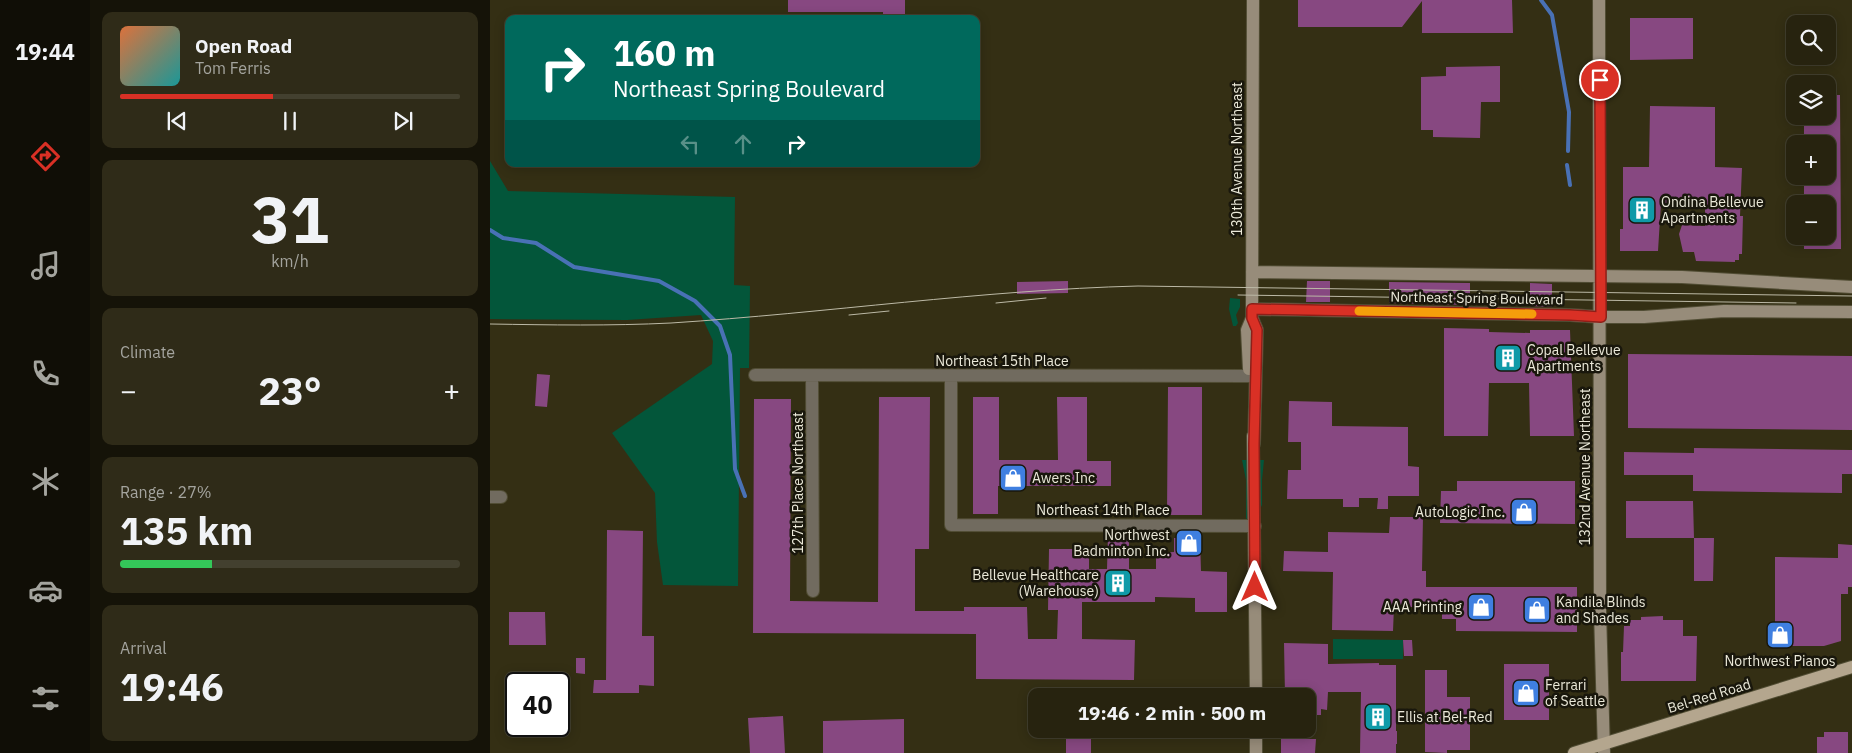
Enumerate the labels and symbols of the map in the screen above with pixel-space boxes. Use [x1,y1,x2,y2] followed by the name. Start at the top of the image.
[1579,59,1621,101] pin
[1228,82,1246,236] street label: 130th Avenue Northeast
[1661,193,1764,227] place label: Ondina Bellevue Apartments
[1627,195,1657,225] building icon: Ondina Bellevue Apartments
[1390,287,1564,309] street label: Northeast Spring Boulevard
[1527,341,1621,375] place label: Copal Bellevue Apartments
[1493,343,1523,373] building icon: Copal Bellevue Apartments
[935,352,1069,370] street label: Northeast 15th Place
[1576,388,1594,546] street label: 132nd Avenue Northeast
[789,412,807,554] street label: 127th Place Northeast
[998,463,1028,493] shop icon: Awers Inc
[1032,469,1095,487] place label: Awers Inc
[1509,497,1539,527] shop icon: AutoLogic Inc.
[1036,501,1170,519] street label: Northeast 14th Place
[1415,503,1505,521] place label: AutoLogic Inc.
[1073,526,1170,560] place label: Northwest Badminton Inc.
[1174,528,1204,558] shop icon: Northwest Badminton Inc.
[1228,560,1280,612] position arrow
[972,566,1099,600] place label: Bellevue Healthcare (Warehouse)
[1103,568,1133,598] building icon: Bellevue Healthcare (Warehouse)
[1466,592,1496,622] shop icon: AAA Printing
[1556,593,1646,627] place label: Kandila Blinds and Shades
[1522,595,1552,625] shop icon: Kandila Blinds and Shades
[1383,598,1463,616] place label: AAA Printing
[1765,620,1795,650] shop icon: Northwest Pianos
[1724,652,1836,670] place label: Northwest Pianos
[505,672,570,737] speed limit sign: 40
[1665,675,1753,717] street label: Bel-Red Road
[1545,676,1605,710] place label: Ferrari of Seattle
[1511,678,1541,708] shop icon: Ferrari of Seattle
[1363,702,1393,732] building icon: Ellis at Bel-Red
[1397,708,1493,726] place label: Ellis at Bel-Red

